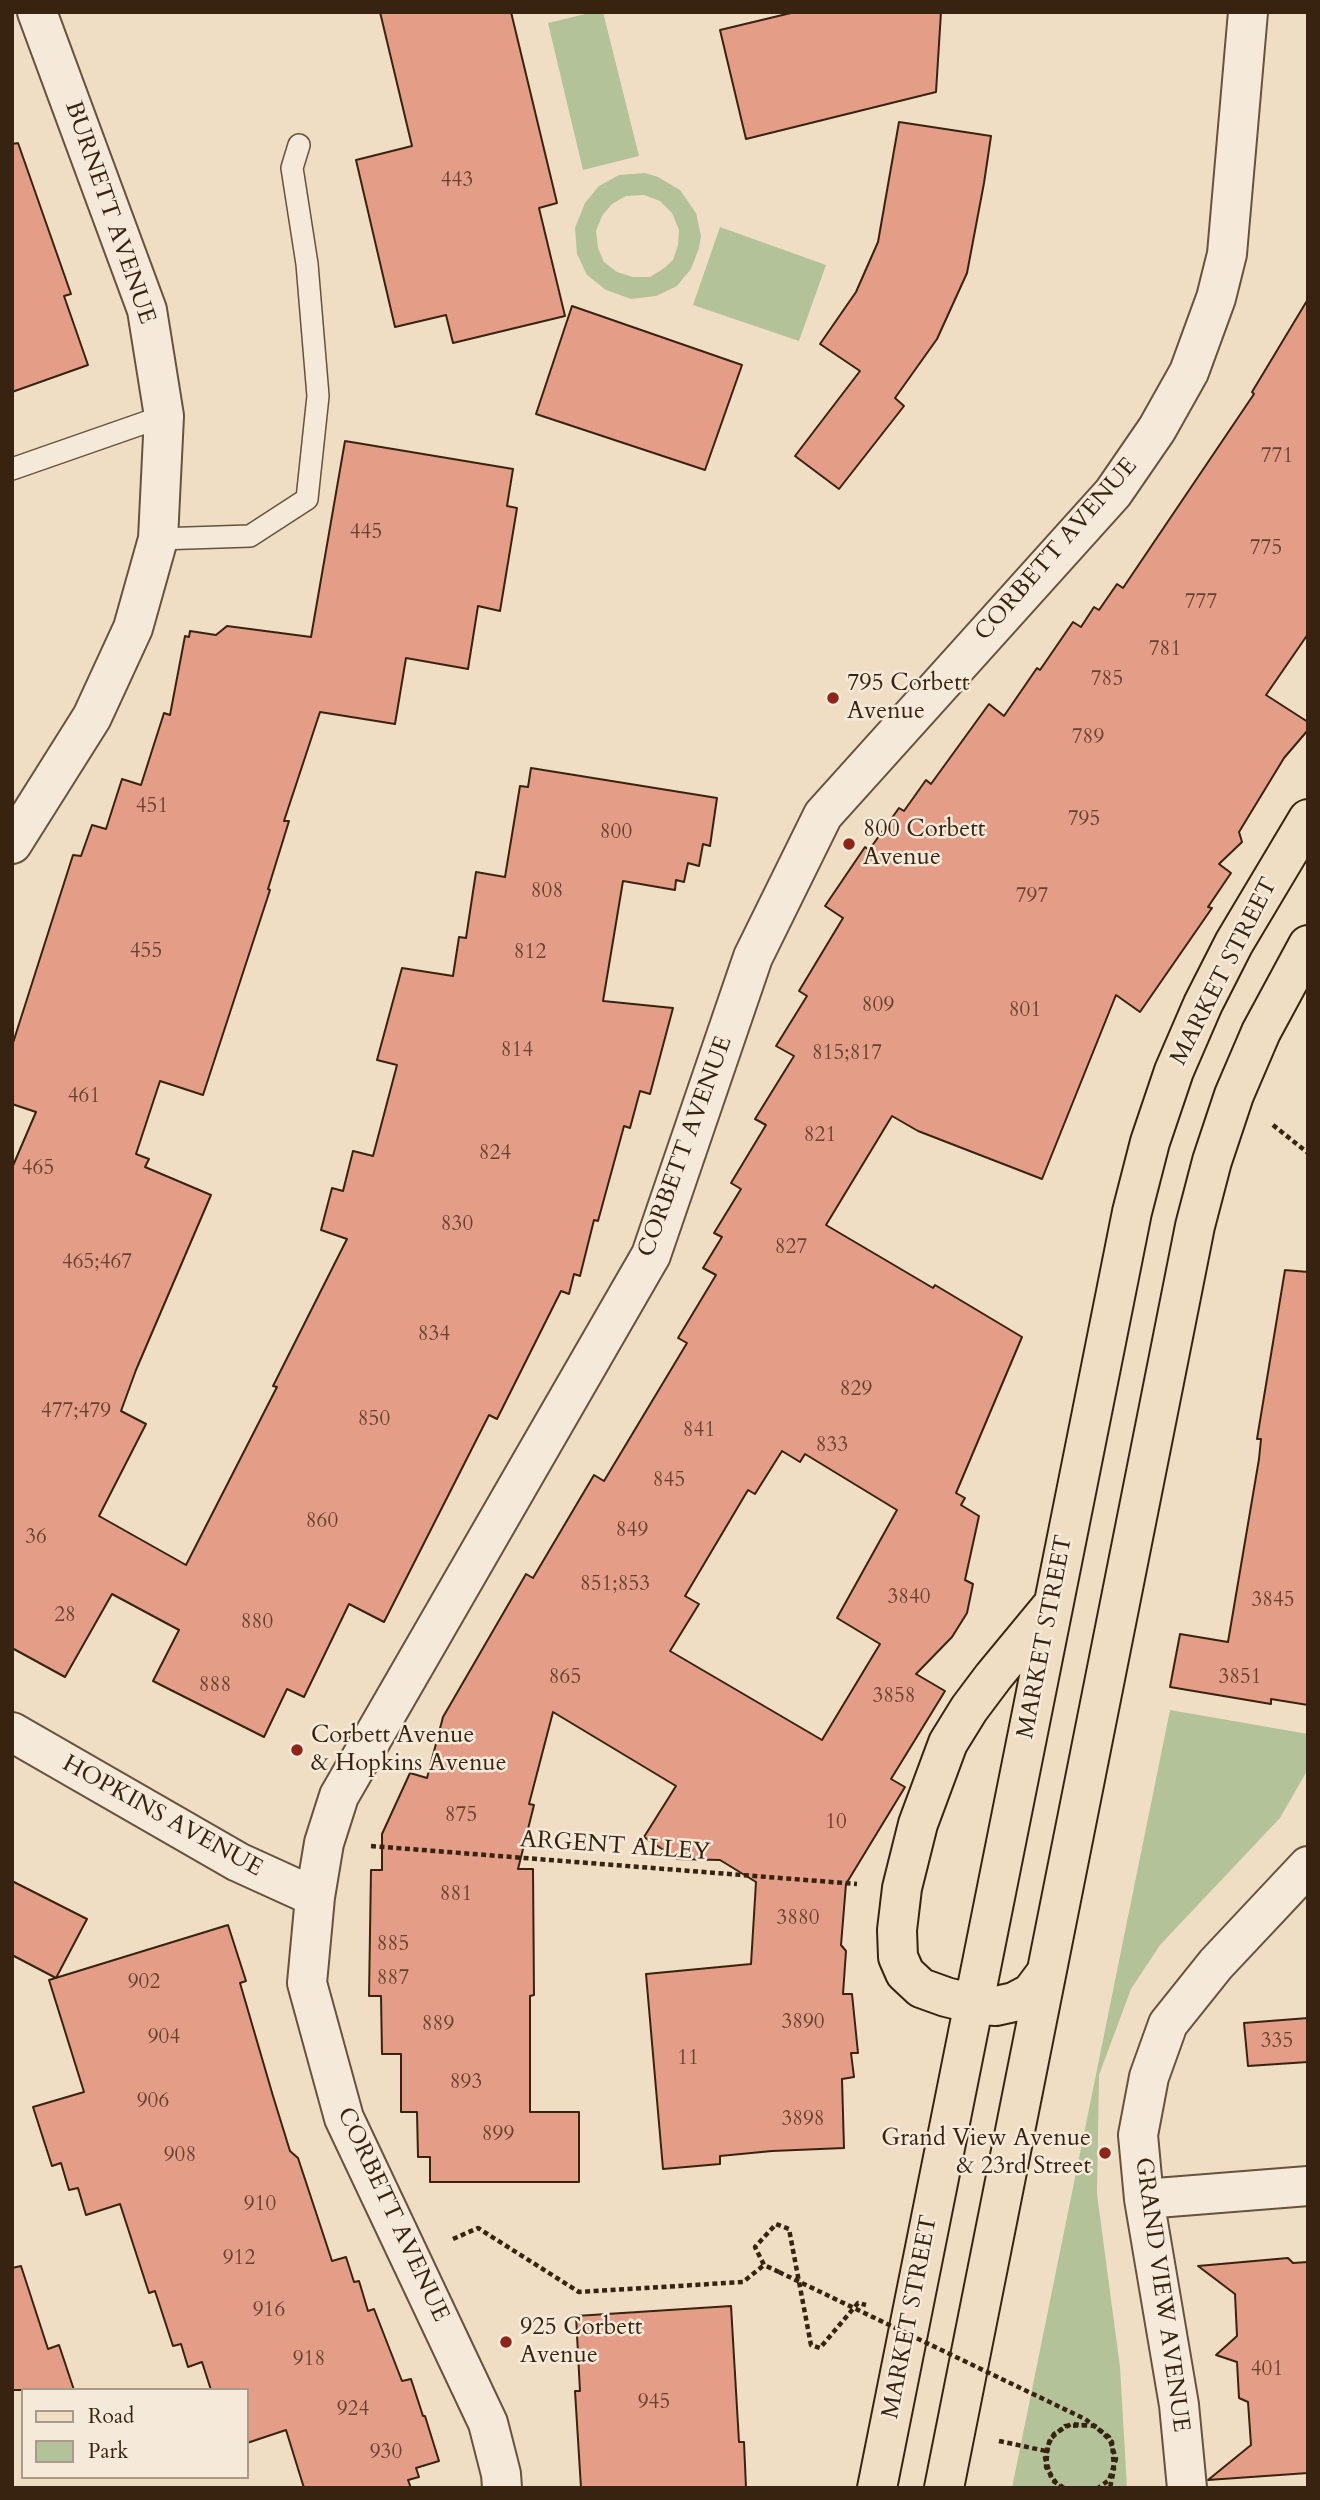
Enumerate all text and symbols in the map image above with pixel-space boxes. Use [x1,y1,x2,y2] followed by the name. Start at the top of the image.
[57,98,161,328] street label: BURNETT AVENUE
[441,168,473,194] house number: 443
[1261,444,1293,470] house number: 771
[970,453,1144,647] street label: CORBETT AVENUE
[350,520,382,546] house number: 445
[1250,536,1282,562] house number: 775
[1185,590,1217,616] house number: 777
[1149,637,1181,663] house number: 781
[1091,667,1123,693] house number: 785
[847,670,969,726] place label: 795 Corbett Avenue
[825,690,841,706] marker: 795 Corbett Avenue
[1072,725,1104,751] house number: 789
[136,794,168,820] house number: 451
[1068,807,1100,833] house number: 795
[863,816,985,872] place label: 800 Corbett Avenue
[600,820,632,846] house number: 800
[841,836,857,852] marker: 800 Corbett Avenue
[1165,873,1285,1071] street label: MARKET STREET
[531,879,563,905] house number: 808
[1016,884,1048,910] house number: 797
[130,939,162,965] house number: 455
[514,940,546,966] house number: 812
[862,993,894,1019] house number: 809
[1009,998,1041,1024] house number: 801
[633,1033,739,1261] street label: CORBETT AVENUE
[501,1038,533,1064] house number: 814
[812,1041,882,1067] house number: 815;817
[68,1084,100,1110] house number: 461
[804,1123,836,1149] house number: 821
[479,1141,511,1167] house number: 824
[22,1156,54,1182] house number: 465
[441,1212,473,1238] house number: 830
[775,1235,807,1261] house number: 827
[62,1250,132,1276] house number: 465;467
[418,1322,450,1348] house number: 834
[840,1377,872,1403] house number: 829
[41,1399,111,1425] house number: 477;479
[358,1407,390,1433] house number: 850
[683,1418,715,1444] house number: 841
[816,1433,848,1459] house number: 833
[653,1468,685,1494] house number: 845
[306,1509,338,1535] house number: 860
[616,1518,648,1544] house number: 849
[25,1525,47,1551] house number: 36
[1012,1533,1080,1741] street label: MARKET STREET
[580,1572,650,1598] house number: 851;853
[887,1585,931,1611] house number: 3840
[1251,1588,1295,1614] house number: 3845
[54,1603,76,1629] house number: 28
[241,1610,273,1636] house number: 880
[549,1665,581,1691] house number: 865
[1218,1665,1262,1691] house number: 3851
[199,1673,231,1699] house number: 888
[872,1684,916,1710] house number: 3858
[311,1722,507,1778] place label: Corbett Avenue & Hopkins Avenue
[289,1742,305,1758] marker: Corbett Avenue & Hopkins Avenue
[57,1750,267,1884] street label: HOPKINS AVENUE
[445,1803,477,1829] house number: 875
[825,1810,847,1836] house number: 10
[519,1826,711,1868] street label: ARGENT ALLEY
[440,1882,472,1908] house number: 881
[776,1906,820,1932] house number: 3880
[377,1932,409,1958] house number: 885
[377,1966,409,1992] house number: 887
[128,1970,160,1996] house number: 902
[781,2010,825,2036] house number: 3890
[422,2012,454,2038] house number: 889
[148,2025,180,2051] house number: 904
[1261,2029,1293,2055] house number: 335
[677,2046,699,2072] house number: 11
[450,2070,482,2096] house number: 893
[137,2089,169,2115] house number: 906
[330,2103,454,2327] street label: CORBETT AVENUE
[781,2107,825,2133] house number: 3898
[482,2122,514,2148] house number: 899
[881,2125,1091,2181] place label: Grand View Avenue & 23rd Street
[164,2143,196,2169] house number: 908
[1097,2145,1113,2161] marker: Grand View Avenue & 23rd Street
[1127,2156,1195,2434] street label: GRAND VIEW AVENUE
[244,2192,276,2218] house number: 910
[877,2213,945,2421] street label: MARKET STREET
[223,2246,255,2272] house number: 912
[253,2298,285,2324] house number: 916
[520,2314,642,2370] place label: 925 Corbett Avenue
[498,2334,514,2350] marker: 925 Corbett Avenue
[293,2347,325,2373] house number: 918
[1251,2357,1283,2383] house number: 401
[21,2388,248,2479] legend
[638,2390,670,2416] house number: 945
[337,2397,369,2423] house number: 924
[88,2402,134,2431] text: Road
[88,2437,128,2466] text: Park
[370,2440,402,2466] house number: 930

